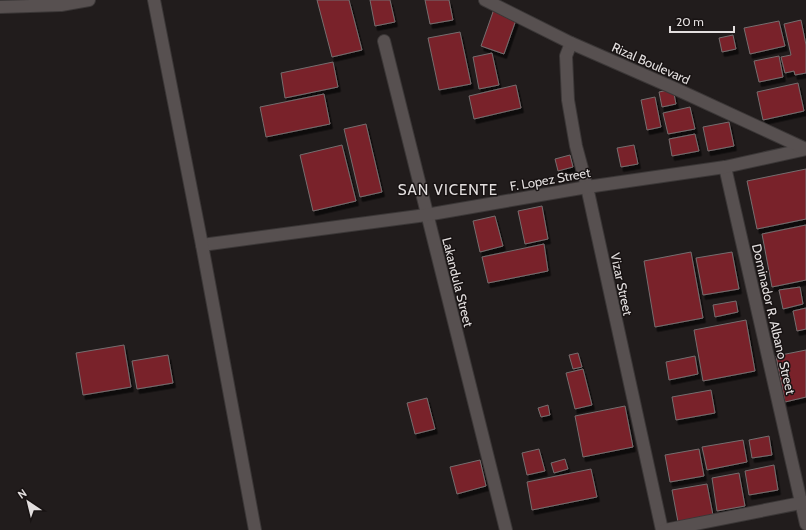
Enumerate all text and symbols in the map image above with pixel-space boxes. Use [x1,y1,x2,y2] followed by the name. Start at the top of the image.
[670,8,734,34] scale bar
[676,14,704,29] text: 20 m
[609,39,693,87] street label: Rizal Boulevard
[509,164,592,194] street label: F. Lopez Street
[398,181,498,199] district label: SAN VICENTE
[439,236,477,329] street label: Lakandula Street
[749,242,799,397] street label: Dominador R. Albano Street
[608,251,637,318] street label: Vizar Street
[8,482,48,522] north arrow
[15,486,29,502] text: N

